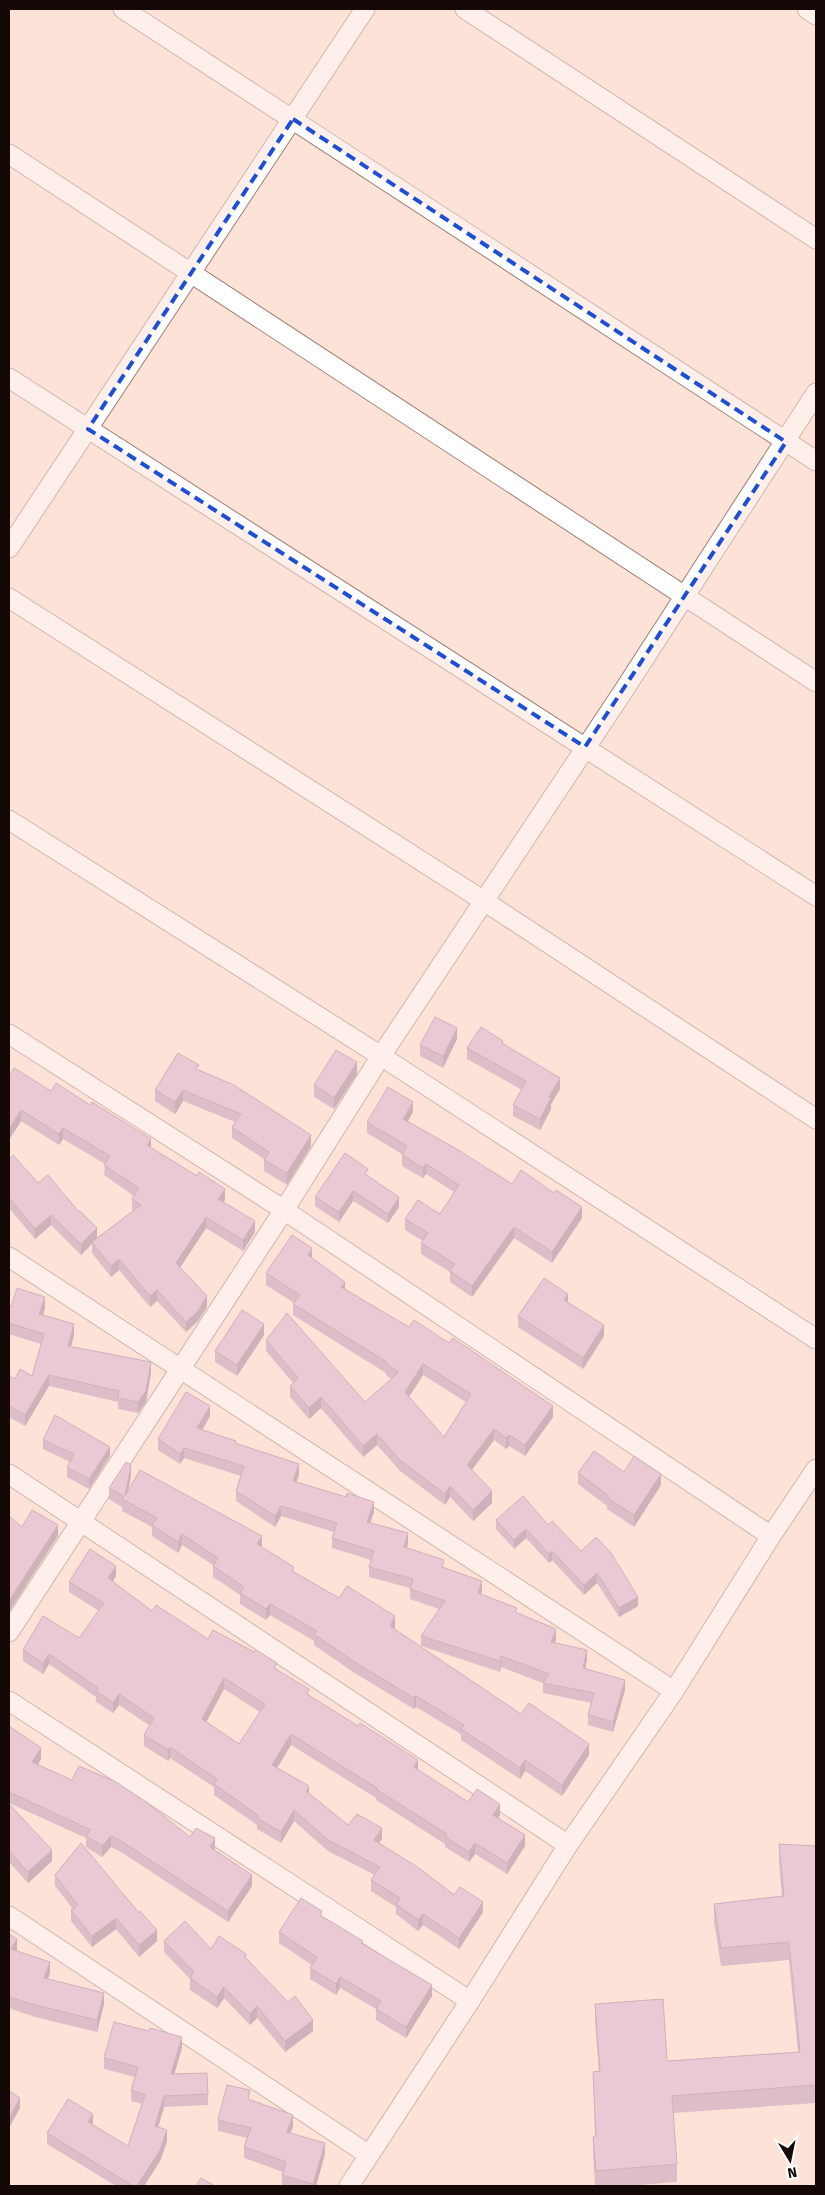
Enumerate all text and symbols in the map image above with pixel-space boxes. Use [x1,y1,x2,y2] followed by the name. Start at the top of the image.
[765,2135,815,2185] north arrow
[786,2163,798,2181] text: N

